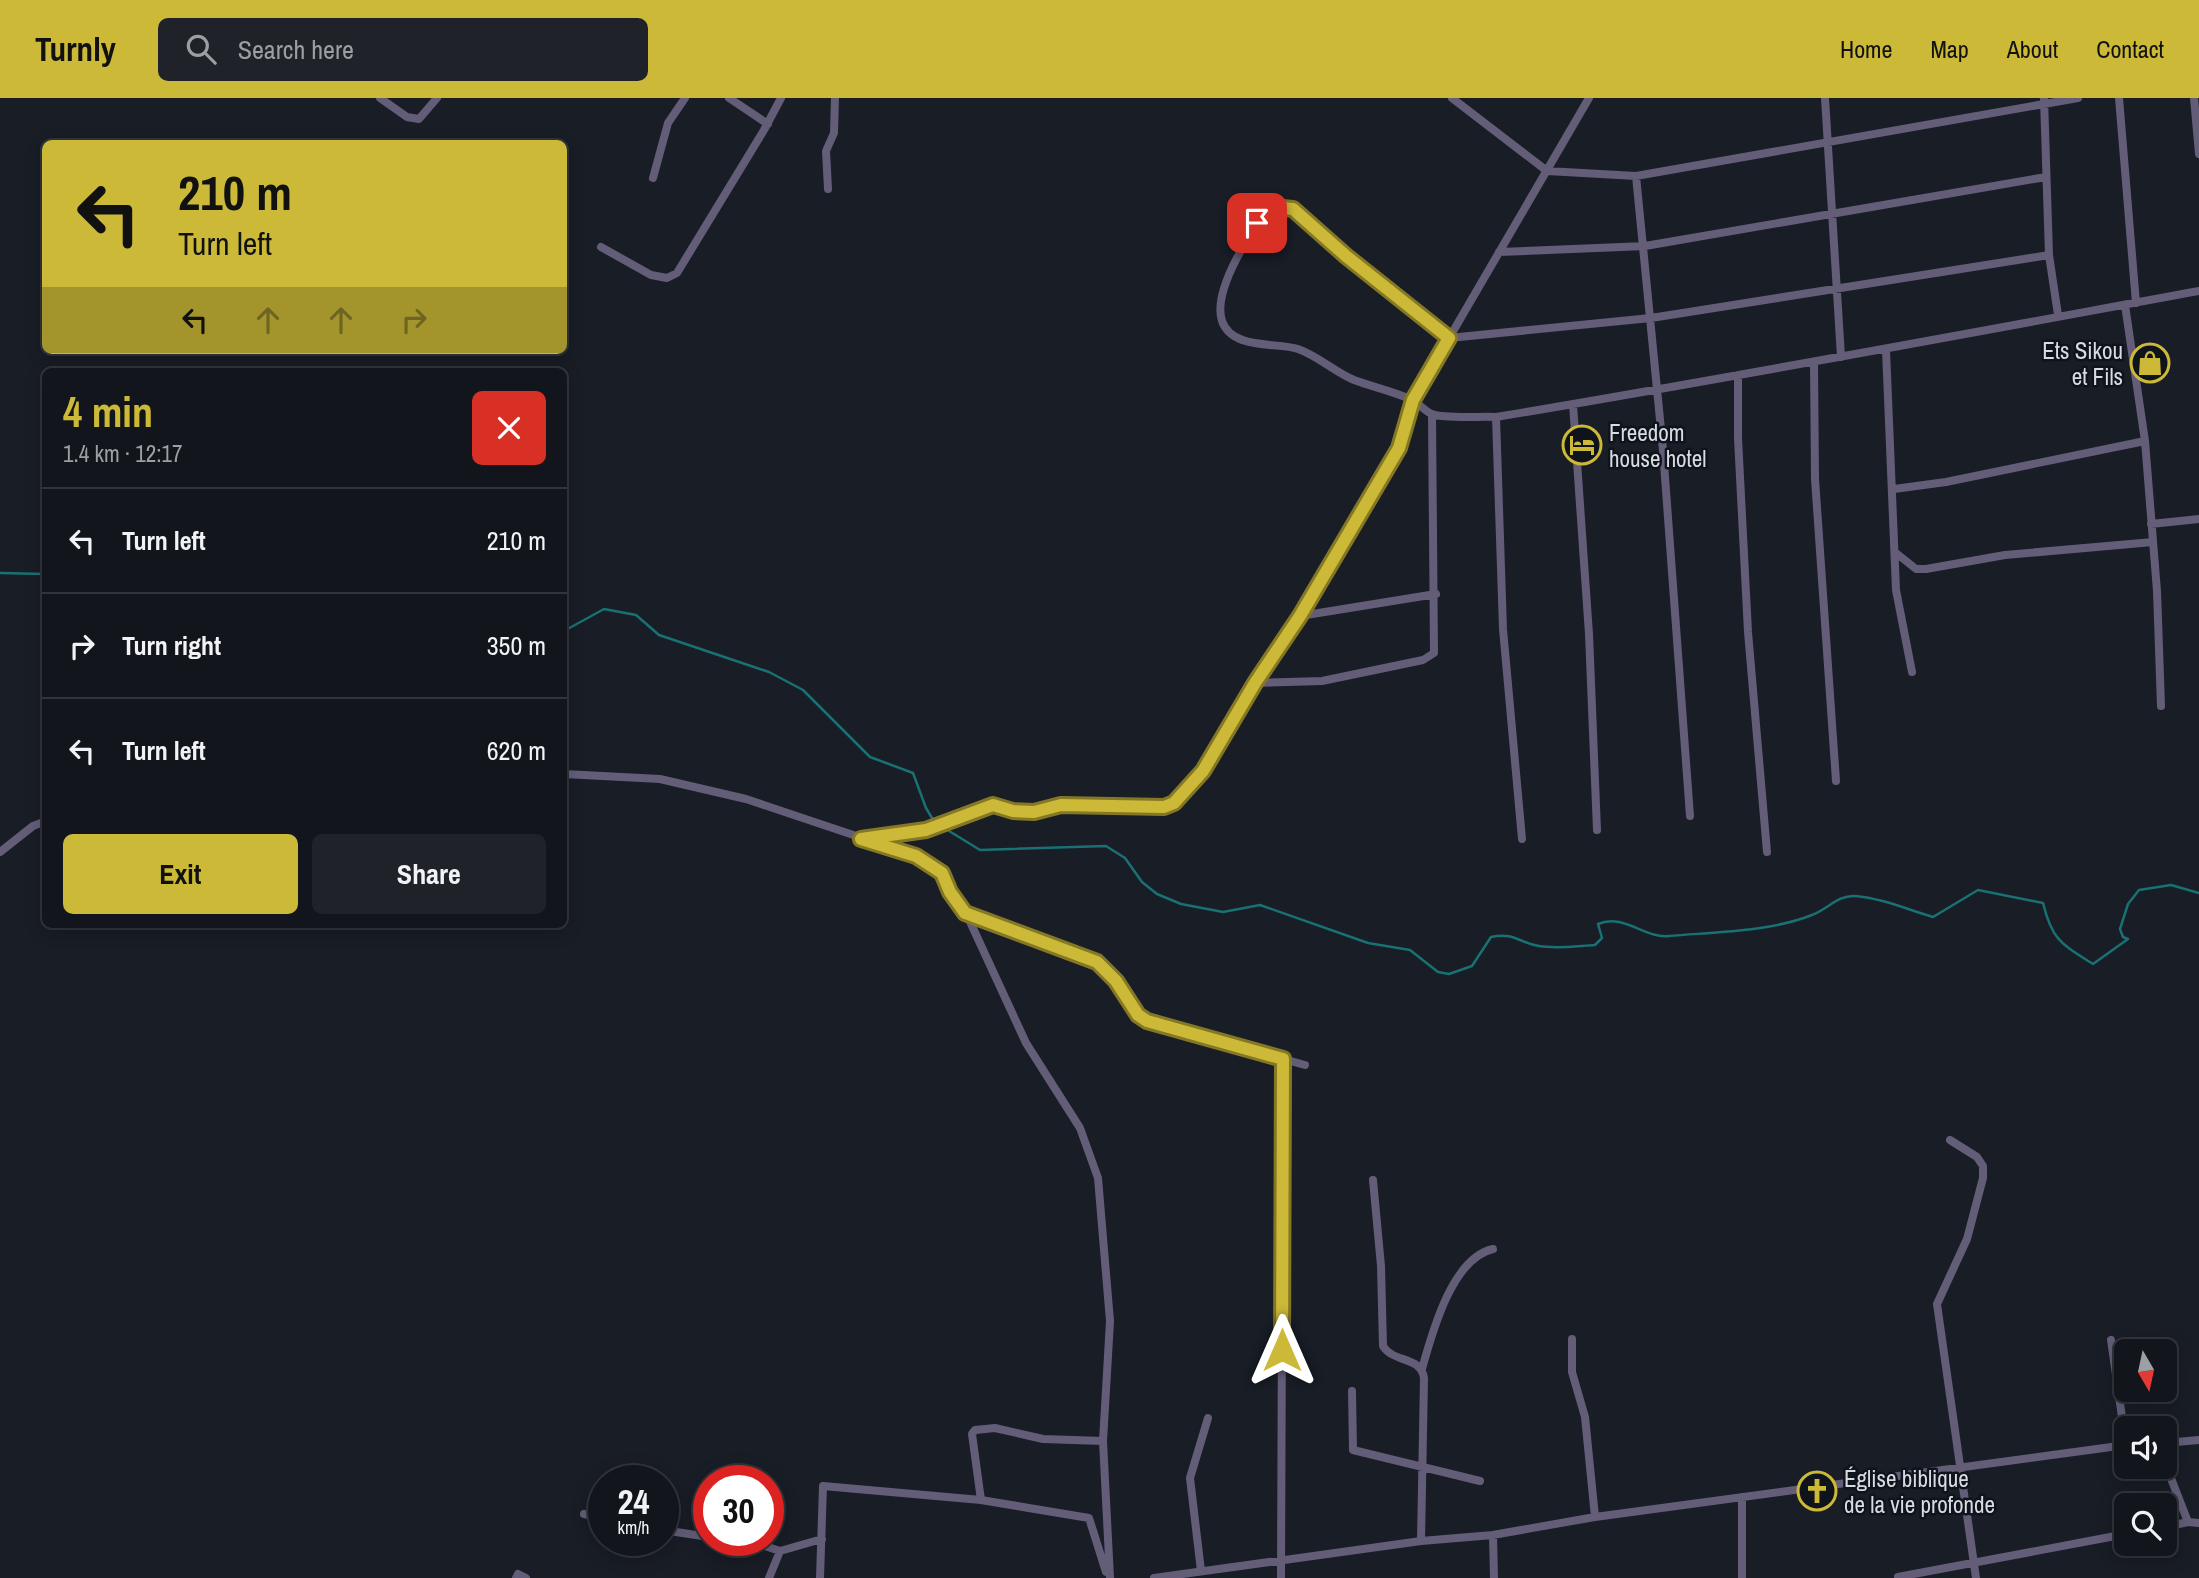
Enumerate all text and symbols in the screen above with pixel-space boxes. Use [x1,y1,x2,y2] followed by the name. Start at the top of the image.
[158,18,648,81] search box
[35,27,116,71] text: Turnly
[182,30,220,68] icon: search
[238,32,354,67] text: Search here
[1840,33,1892,65] text: Home
[1930,33,1969,65] text: Map
[2007,33,2058,65] text: About
[2096,33,2164,65] text: Contact
[178,159,292,225] text: 210 m
[63,168,154,259] icon: left
[1227,193,1287,253] pin
[1238,204,1276,242] icon: arrive
[178,222,272,265] text: Turn left
[176,301,214,339] icon: left
[249,301,287,339] icon: ahead
[322,301,360,339] icon: ahead
[395,301,433,339] icon: right
[2042,335,2123,392] place label: Ets Sikou et Fils
[2129,342,2171,384] shop icon: Ets Sikou et Fils
[63,384,153,440] text: 4 min
[472,391,546,465] button: close
[1609,417,1707,474] place label: Freedom house hotel
[1561,424,1603,466] hotel icon: Freedom house hotel
[63,438,183,469] text: 1.4 km · 12:17
[63,522,101,560] icon: left
[122,523,206,558] text: Turn left
[487,523,546,558] text: 210 m
[63,627,101,665] icon: right
[122,628,221,663] text: Turn right
[487,628,546,663] text: 350 m
[63,732,101,770] icon: left
[122,733,206,768] text: Turn left
[487,733,546,768] text: 620 m
[63,834,298,914] button: Exit
[312,834,546,914] button: Share
[1245,1313,1319,1387] position arrow
[2114,1339,2177,1402] north arrow
[2114,1339,2177,1556] map controls
[2114,1416,2177,1479] button: sound
[1844,1463,1995,1520] place label: Église biblique de la vie profonde
[693,1465,784,1556] speed limit sign: 30
[1796,1470,1838,1512] church icon: Église biblique de la vie profonde
[618,1478,649,1525] text: 24
[2114,1493,2177,1556] button: search
[618,1515,650,1540] text: km/h

